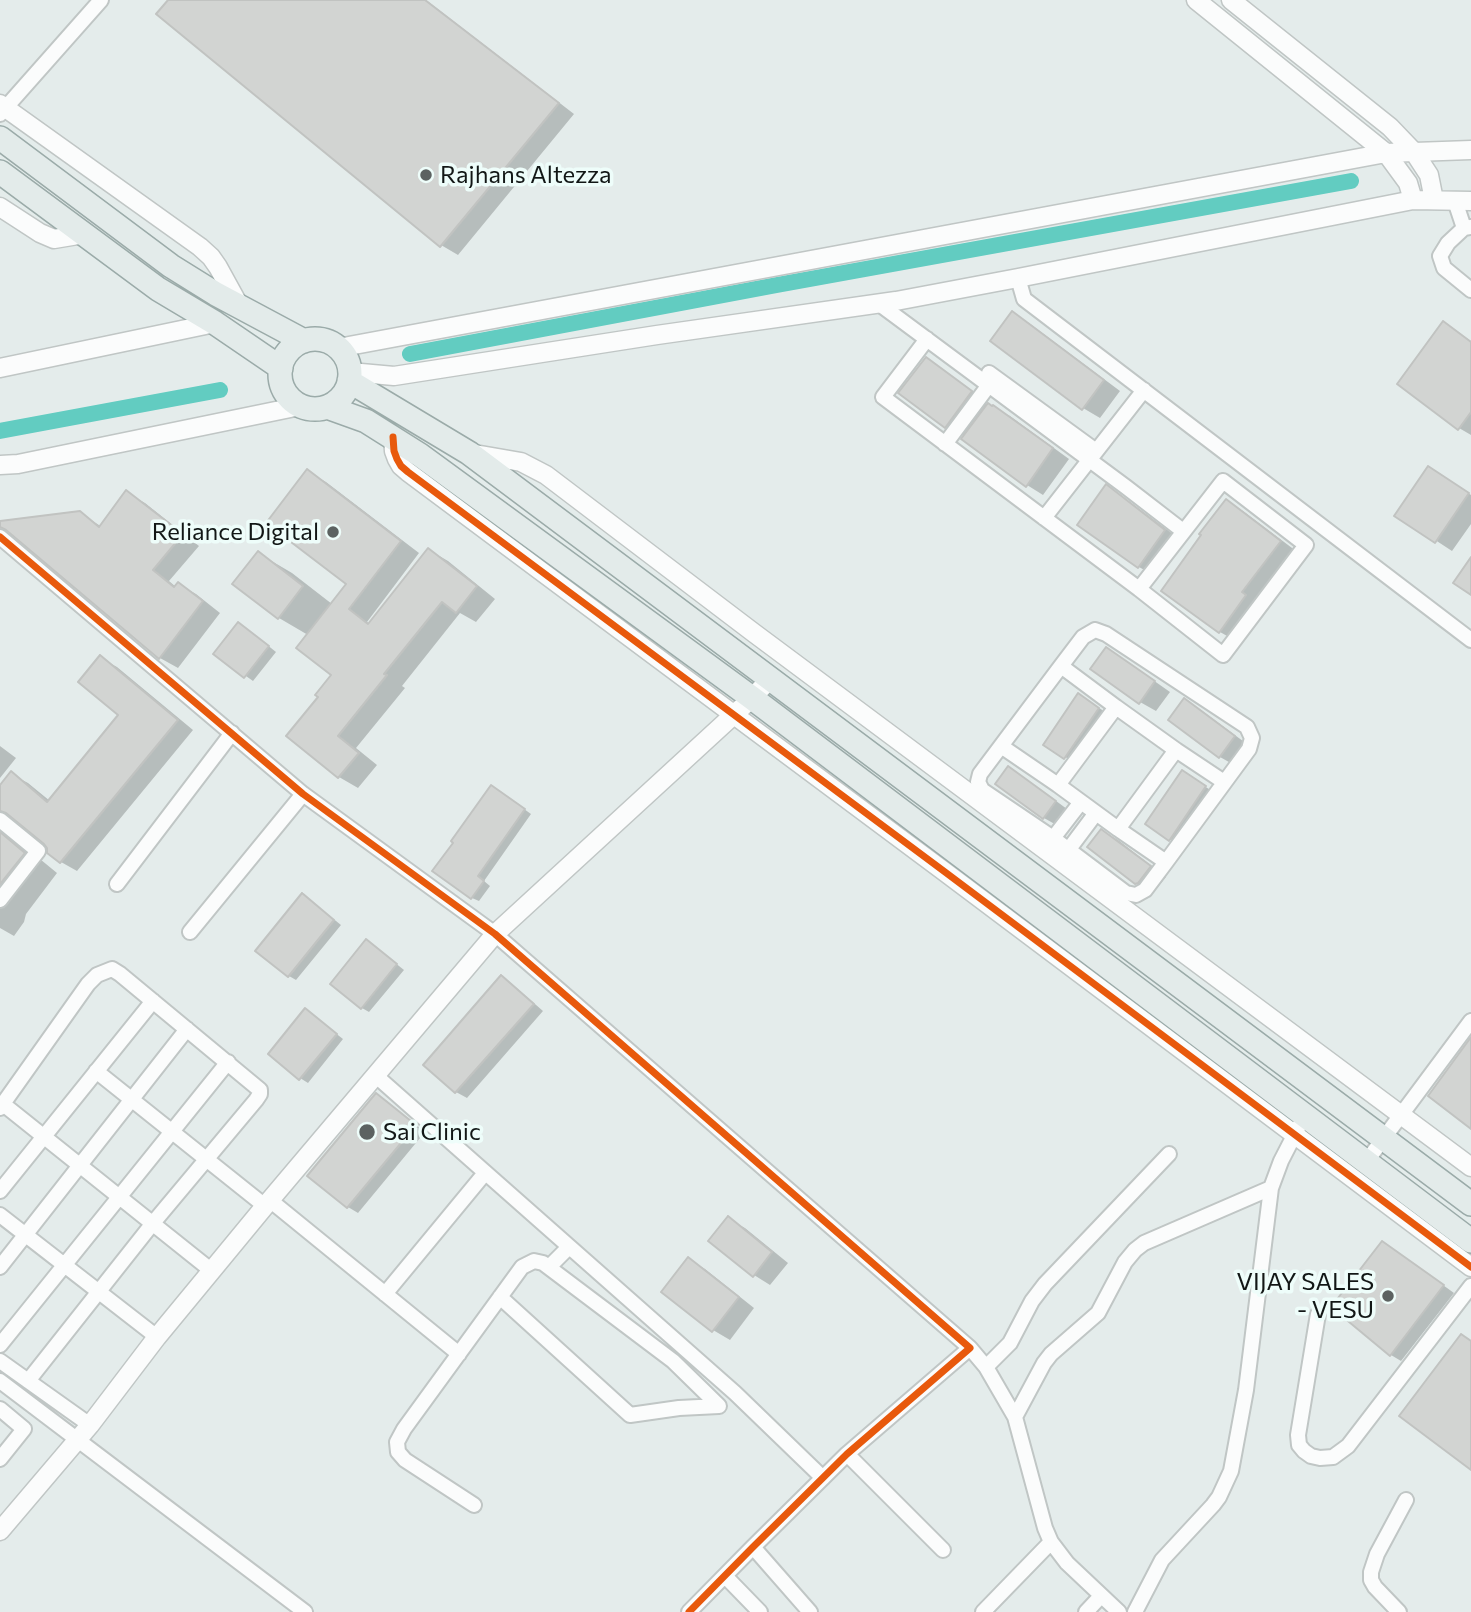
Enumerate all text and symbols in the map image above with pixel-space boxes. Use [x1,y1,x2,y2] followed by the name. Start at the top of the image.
[440,161,612,189] place label: Rajhans Altezza
[418,167,434,183] marker: Rajhans Altezza
[152,518,319,546] place label: Reliance Digital
[325,524,341,540] marker: Reliance Digital
[383,1118,481,1146] place label: Sai Clinic
[357,1122,377,1142] marker: Sai Clinic
[1236,1268,1374,1324] place label: VIJAY SALES - VESU
[1380,1288,1396,1304] marker: VIJAY SALES - VESU

